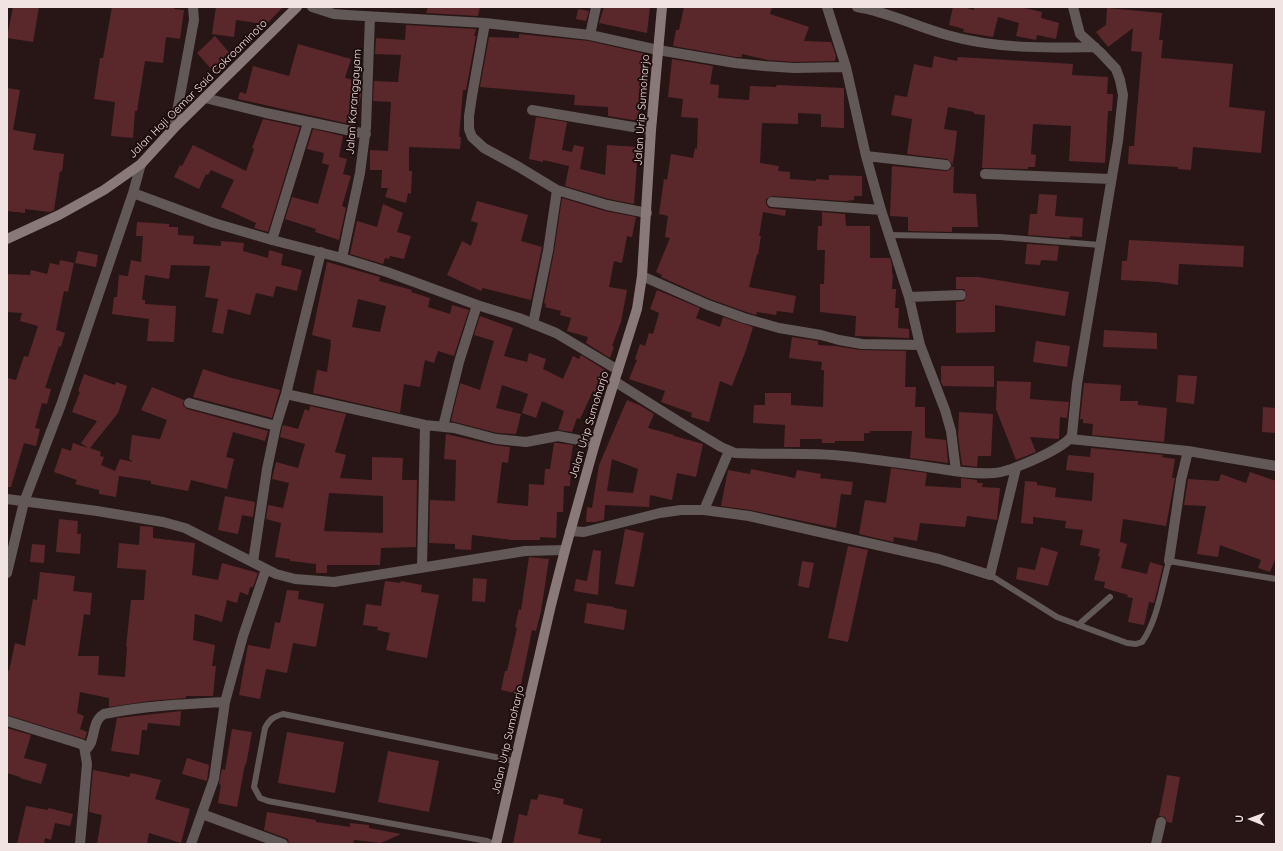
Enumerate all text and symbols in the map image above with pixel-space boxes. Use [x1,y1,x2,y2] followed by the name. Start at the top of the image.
[126,17,270,161] street label: Jalan Haji Oemar Said Cokroaminoto
[344,49,364,155] street label: Jalan Karanggayam
[632,54,652,166] street label: Jalan Urip Sumoharjo
[566,370,612,480] street label: Jalan Urip Sumoharjo
[489,684,527,796] street label: Jalan Urip Sumoharjo
[1231,799,1271,839] north arrow
[1232,815,1246,823] text: U

